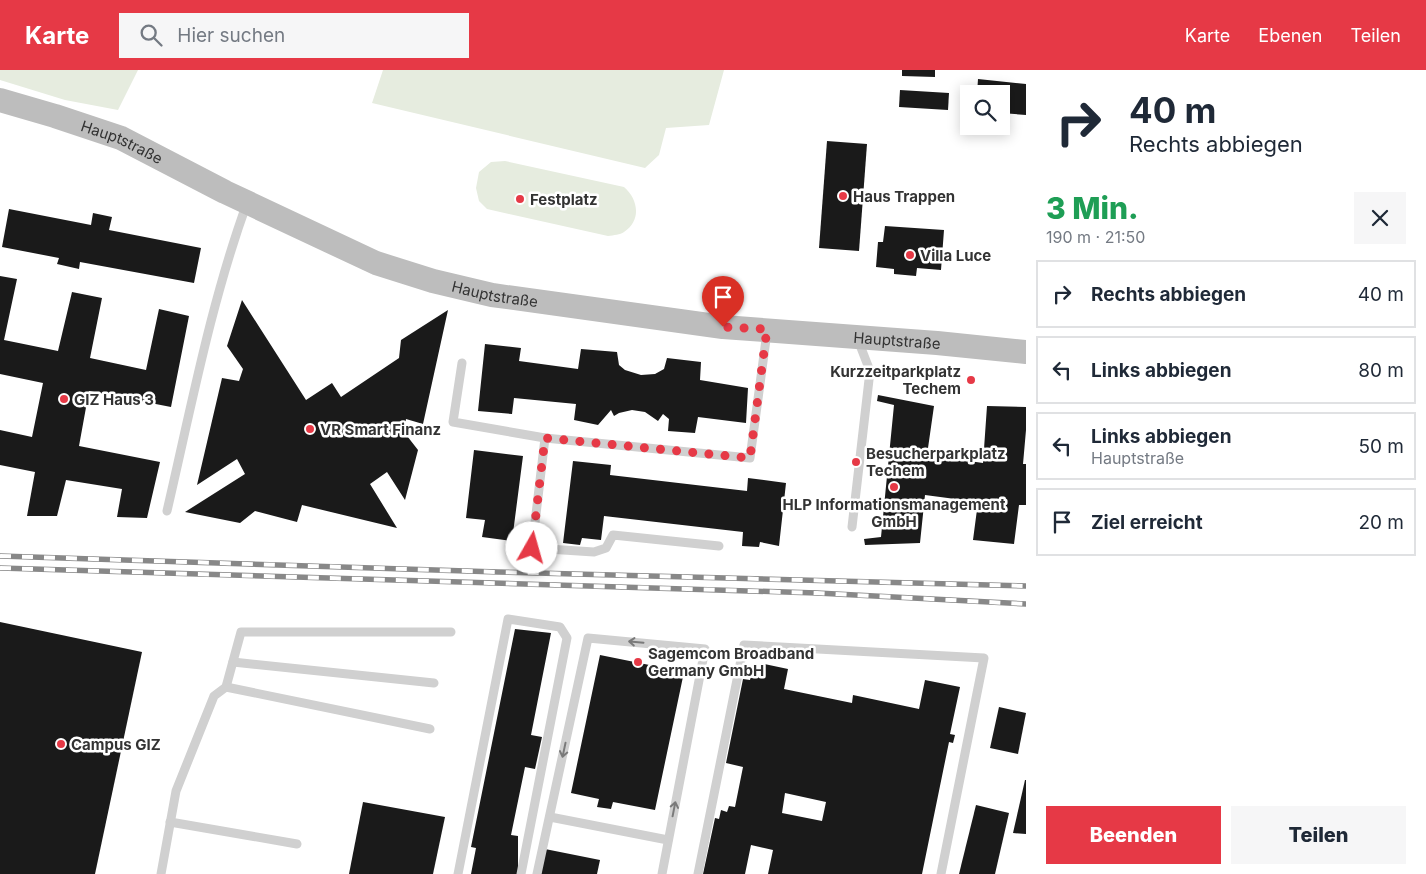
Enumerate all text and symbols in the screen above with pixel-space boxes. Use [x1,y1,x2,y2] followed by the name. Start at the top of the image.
[119,13,469,58] search box
[25,21,89,50] text: Karte
[137,21,165,49] icon: search
[177,24,285,47] text: Hier suchen
[1185,25,1230,46] text: Karte
[1258,25,1322,46] text: Ebenen
[1350,25,1401,46] text: Teilen
[960,85,1010,135] map controls
[960,85,1010,135] button: search
[1129,89,1217,131] text: 40 m
[1046,90,1111,155] icon: right
[79,116,166,168] street label: Hauptstraße
[1129,131,1303,157] text: Rechts abbiegen
[853,187,955,206] place label: Haus Trappen
[530,190,598,209] place label: Festplatz
[837,190,849,202] marker: Haus Trappen
[1046,190,1139,226] text: 3 Min.
[1354,192,1406,244] button: close
[514,193,526,205] marker: Festplatz
[1046,227,1145,247] text: 190 m · 21:50
[920,246,991,265] place label: Villa Luce
[904,249,916,261] marker: Villa Luce
[450,276,539,311] street label: Hauptstraße
[702,276,744,327] pin
[1048,280,1076,308] icon: right
[709,283,737,311] icon: arrive
[1091,283,1246,306] text: Rechts abbiegen
[1358,283,1404,306] text: 40 m
[853,327,941,353] street label: Hauptstraße
[1048,356,1076,384] icon: left
[1091,359,1232,382] text: Links abbiegen
[1358,359,1404,382] text: 80 m
[830,362,961,398] place label: Kurzzeitparkplatz Techem
[965,374,977,386] marker: Kurzzeitparkplatz Techem
[74,390,154,409] place label: GIZ Haus 3
[58,393,70,405] marker: GIZ Haus 3
[320,420,441,439] place label: VR Smart Finanz
[304,423,316,435] marker: VR Smart Finanz
[1091,425,1232,448] text: Links abbiegen
[1048,432,1076,460] icon: left
[1358,435,1404,458] text: 50 m
[866,444,1006,480] place label: Besucherparkplatz Techem
[1091,448,1184,468] text: Hauptstraße
[850,456,862,468] marker: Besucherparkplatz Techem
[888,481,900,493] marker: HLP Informationsmanagement GmbH
[783,495,1006,531] place label: HLP Informationsmanagement GmbH
[1048,508,1076,536] icon: arrive
[1091,511,1203,534] text: Ziel erreicht
[1358,511,1404,534] text: 20 m
[505,521,557,573] position arrow
[628,638,644,647] one-way arrow
[648,644,814,680] place label: Sagemcom Broadband Germany GmbH
[632,656,644,668] marker: Sagemcom Broadband Germany GmbH
[71,735,161,754] place label: Campus GIZ
[55,738,67,750] marker: Campus GIZ
[559,742,568,758] one-way arrow
[670,801,680,817] one-way arrow
[1046,806,1221,864] button: Beenden
[1231,806,1406,864] button: Teilen

